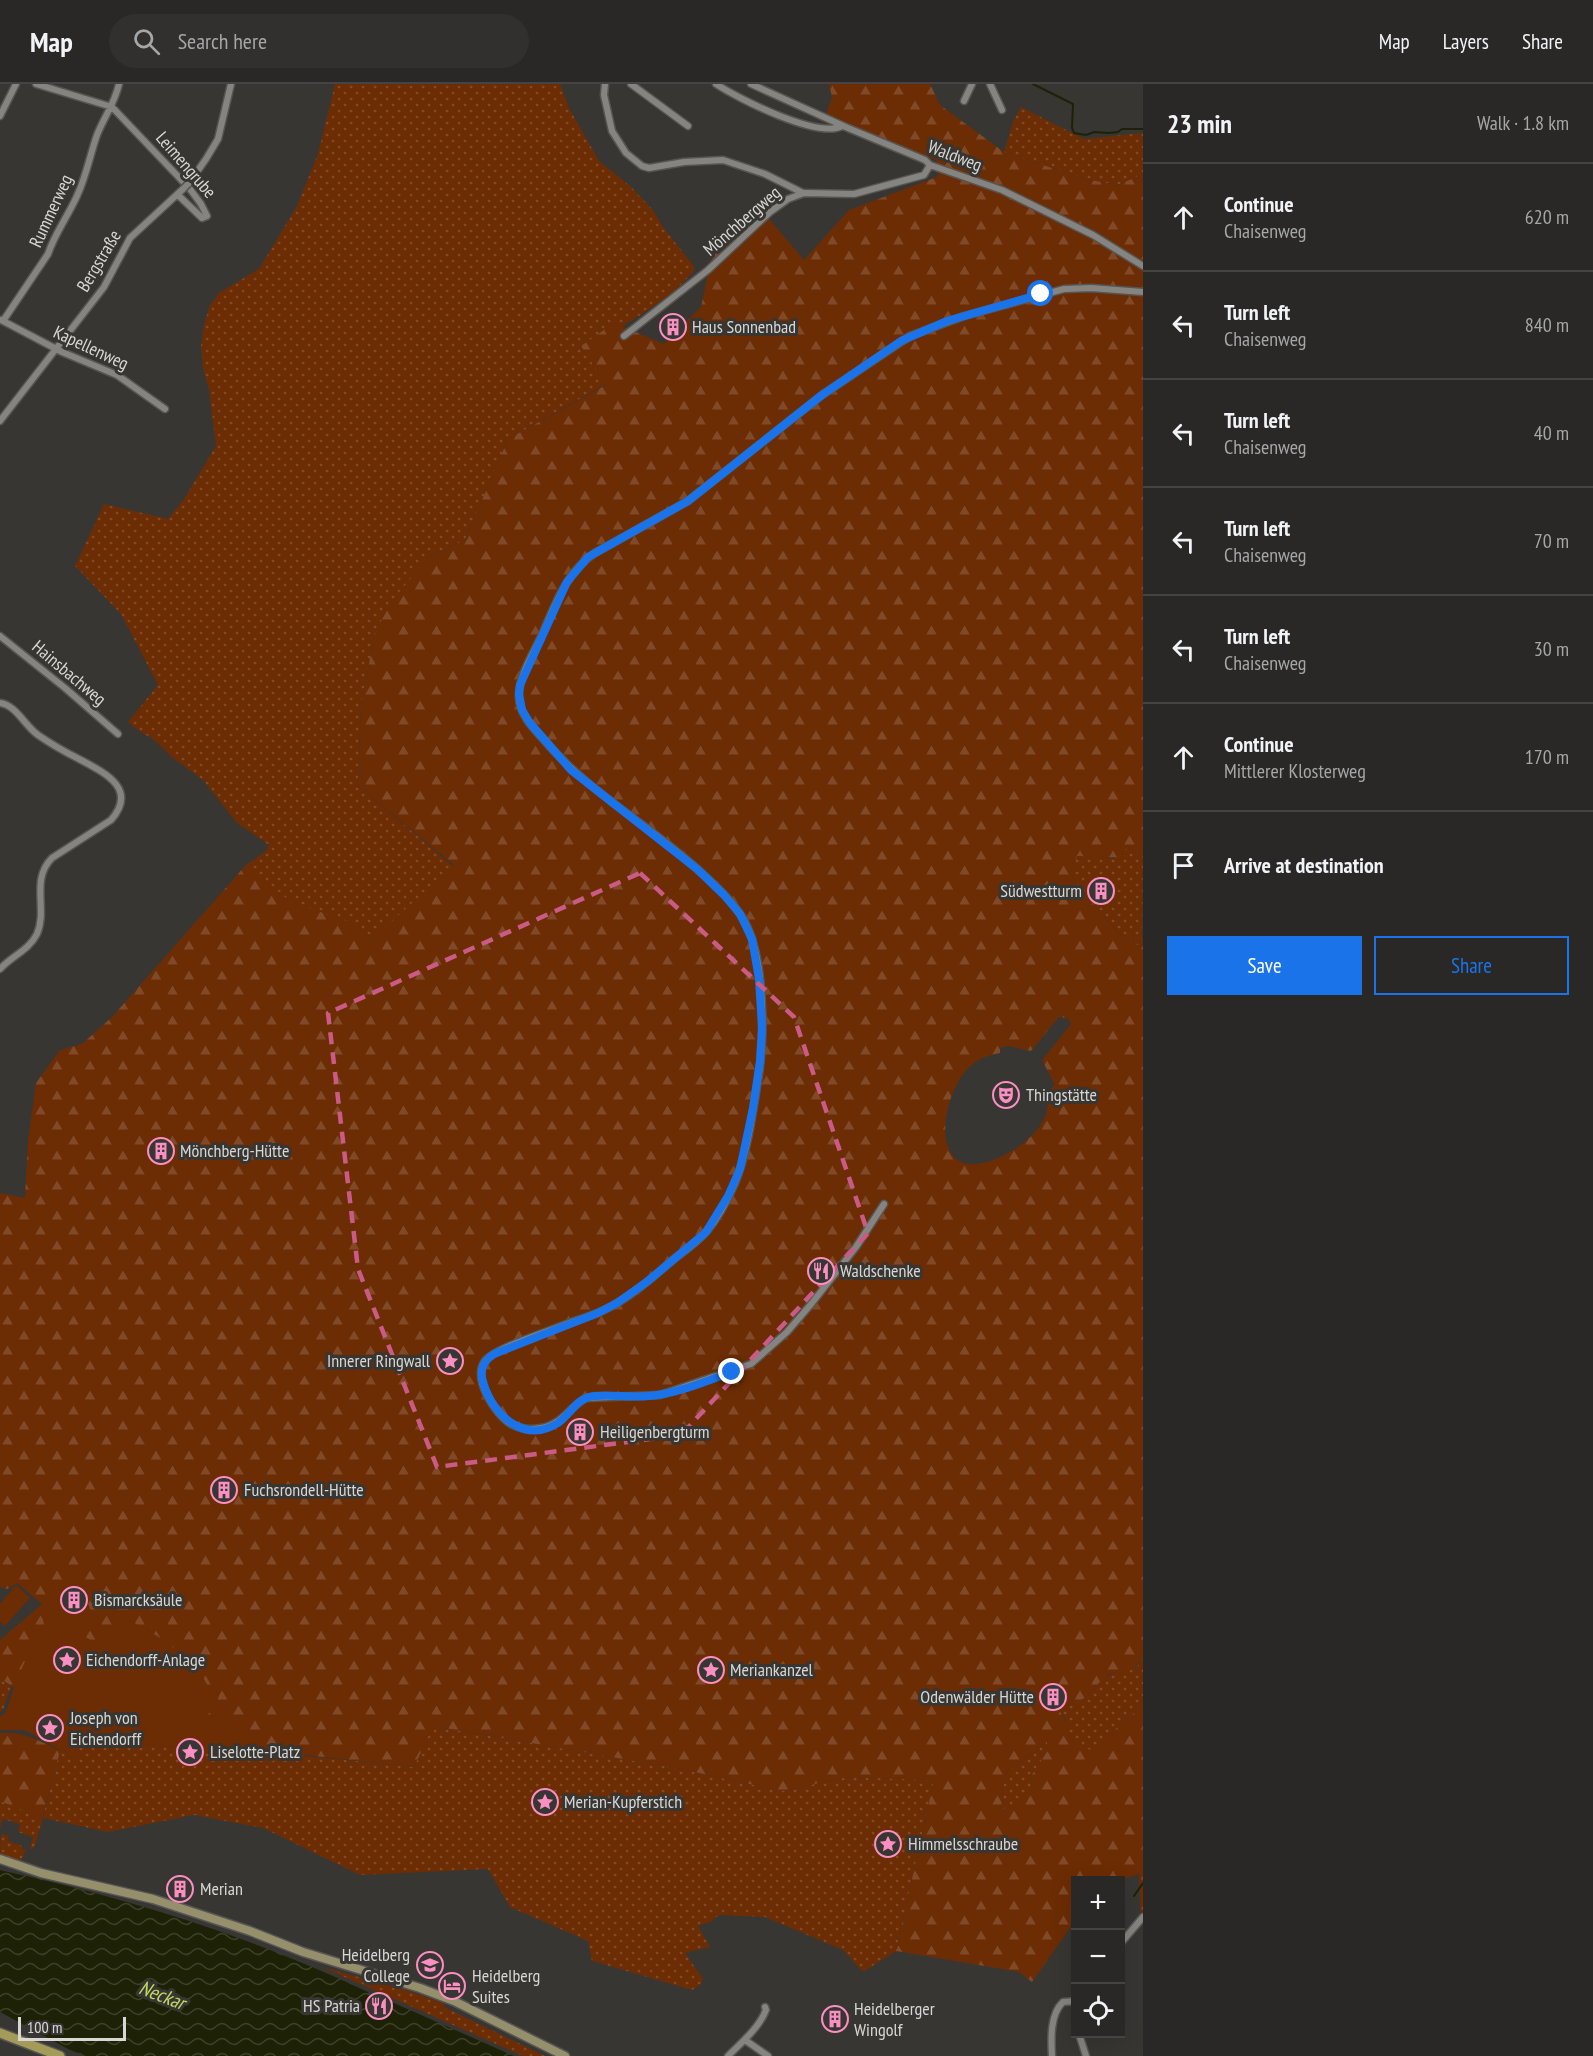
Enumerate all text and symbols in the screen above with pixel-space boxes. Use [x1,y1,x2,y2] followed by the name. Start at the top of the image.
[109,14,529,68] search box
[30,23,73,60] text: Map
[130,25,163,58] icon: search
[178,27,267,55] text: Search here
[1379,28,1410,55] text: Map
[1443,28,1489,55] text: Layers
[1522,28,1563,55] text: Share
[1167,107,1232,140] text: 23 min
[1477,110,1569,136] text: Walk · 1.8 km
[151,127,222,203] street label: Leimengrube
[925,135,986,176] street label: Waldweg
[24,171,77,251] street label: Rummerweg
[698,181,785,260] street label: Mönchbergweg
[1224,190,1294,218] text: Continue
[1167,201,1200,234] icon: ahead
[1525,204,1569,230] text: 620 m
[1224,218,1306,244] text: Chaisenweg
[71,226,126,296] street label: Bergstraße
[1027,280,1053,306] route start
[1224,298,1290,326] text: Turn left
[1167,309,1200,342] icon: left
[658,312,688,342] building icon: Haus Sonnenbad
[1525,312,1569,338] text: 840 m
[692,315,796,338] place label: Haus Sonnenbad
[50,320,132,375] street label: Kapellenweg
[1224,326,1306,352] text: Chaisenweg
[1224,406,1290,434] text: Turn left
[1167,417,1200,450] icon: left
[1534,420,1569,446] text: 40 m
[1224,434,1306,460] text: Chaisenweg
[1224,514,1290,542] text: Turn left
[1167,525,1200,558] icon: left
[1534,528,1569,554] text: 70 m
[1224,542,1306,568] text: Chaisenweg
[1224,622,1290,650] text: Turn left
[1167,633,1200,666] icon: left
[28,635,111,710] street label: Hainsbachweg
[1534,636,1569,662] text: 30 m
[1224,650,1306,676] text: Chaisenweg
[1224,730,1294,758] text: Continue
[1167,741,1200,774] icon: ahead
[1525,744,1569,770] text: 170 m
[1224,758,1366,784] text: Mittlerer Klosterweg
[1167,849,1200,882] icon: arrive
[1224,851,1384,879] text: Arrive at destination
[1086,876,1116,906] building icon: Südwestturm
[1000,879,1082,902] place label: Südwestturm
[1167,936,1362,995] button: Save
[1374,936,1569,995] button: Share
[991,1080,1021,1110] theatre icon: Thingstätte
[1026,1083,1097,1106] place label: Thingstätte
[146,1136,176,1166] building icon: Mönchberg-Hütte
[180,1139,289,1162] place label: Mönchberg-Hütte
[806,1256,836,1286] restaurant icon: Waldschenke
[840,1259,921,1282] place label: Waldschenke
[435,1346,465,1376] place icon: Innerer Ringwall
[327,1349,431,1372] place label: Innerer Ringwall
[718,1358,744,1384] route end
[565,1417,595,1447] building icon: Heiligenbergturm
[600,1420,710,1443] place label: Heiligenbergturm
[209,1475,239,1505] building icon: Fuchsrondell-Hütte
[244,1478,364,1501] place label: Fuchsrondell-Hütte
[59,1585,89,1615] building icon: Bismarcksäule
[94,1588,182,1611] place label: Bismarcksäule
[52,1645,82,1675] place icon: Eichendorff-Anlage
[86,1648,205,1671] place label: Eichendorff-Anlage
[696,1655,726,1685] place icon: Meriankanzel
[730,1658,814,1681] place label: Meriankanzel
[1038,1682,1068,1712] building icon: Odenwälder Hütte
[920,1685,1034,1708] place label: Odenwälder Hütte
[69,1706,142,1750] place label: Joseph von Eichendorff
[35,1713,65,1743] place icon: Joseph von Eichendorff
[175,1737,205,1767] place icon: Liselotte-Platz
[210,1740,300,1763] place label: Liselotte-Platz
[530,1787,560,1817] place icon: Merian-Kupferstich
[564,1790,682,1813] place label: Merian-Kupferstich
[873,1829,903,1859] place icon: Himmelsschraube
[908,1832,1018,1855] place label: Himmelsschraube
[165,1874,195,1904] building icon: Merian
[1071,1876,1125,2038] map controls
[1071,1876,1125,1930] button: +
[200,1877,243,1900] place label: Merian
[1071,1930,1125,1984] button: −
[342,1943,410,1987] place label: Heidelberg College
[415,1950,445,1980] school or university icon: Heidelberg College
[472,1964,540,2008] place label: Heidelberg Suites
[437,1971,467,2001] hotel icon: Heidelberg Suites
[135,1974,191,2016] water label: Neckar
[1071,1984,1125,2038] button: locate
[364,1991,394,2021] restaurant icon: HS Patria
[303,1994,360,2017] place label: HS Patria
[854,1997,935,2041] place label: Heidelberger Wingolf
[820,2004,850,2034] building icon: Heidelberger Wingolf
[18,2014,126,2042] scale bar
[27,2017,62,2037] text: 100 m

